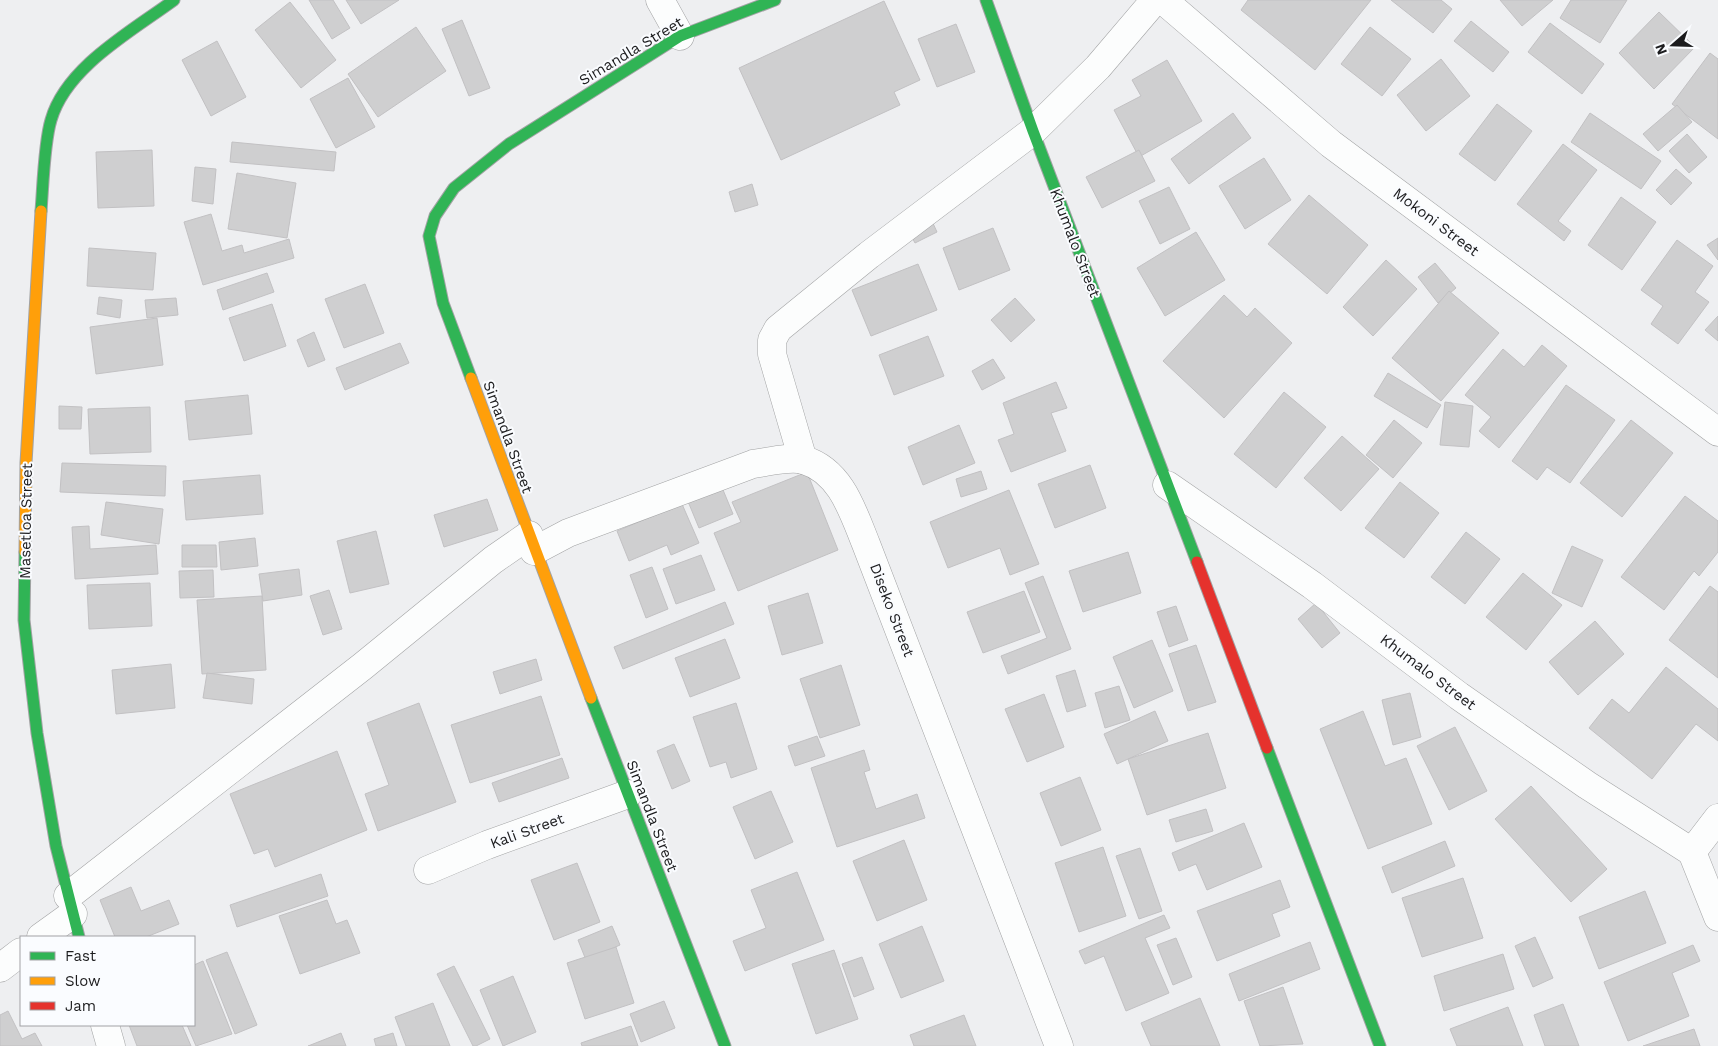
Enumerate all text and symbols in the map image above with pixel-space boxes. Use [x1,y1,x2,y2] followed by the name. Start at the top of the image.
[576,13,687,89] street label: Simandla Street
[1648,20,1698,70] north arrow
[1651,42,1670,57] text: N
[1390,184,1483,260] street label: Mokoni Street
[1046,186,1104,301] street label: Khumalo Street
[479,378,537,496] street label: Simandla Street
[16,462,36,579] street label: Masetloa Street
[866,561,918,660] street label: Diseko Street
[1377,630,1480,714] street label: Khumalo Street
[622,758,682,875] street label: Simandla Street
[488,809,567,853] street label: Kali Street
[20,936,195,1026] legend
[65,947,97,965] text: Fast
[65,972,101,990] text: Slow
[65,997,96,1015] text: Jam

